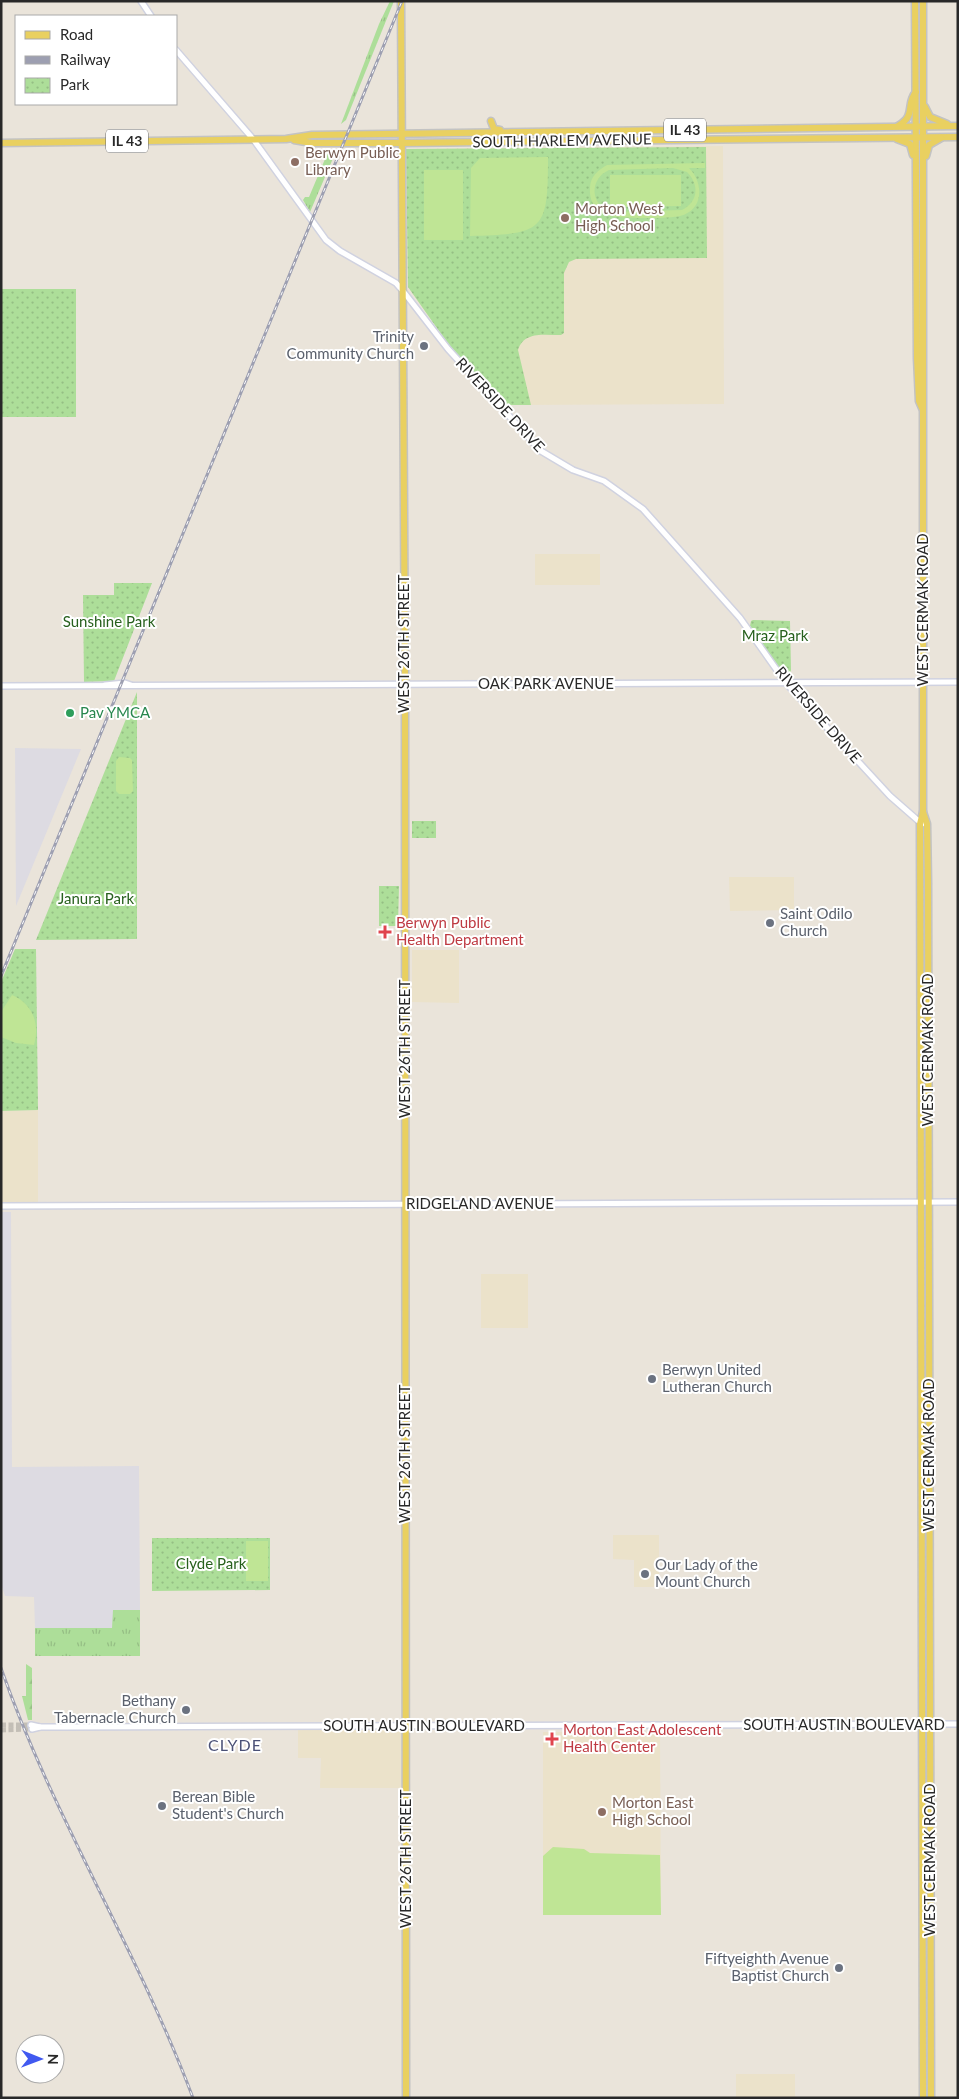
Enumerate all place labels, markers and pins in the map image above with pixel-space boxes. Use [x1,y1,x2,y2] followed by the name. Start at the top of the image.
[305,143,400,178] place label: Berwyn Public Library
[289,156,301,168] marker: Berwyn Public Library
[575,199,664,234] place label: Morton West High School
[559,212,571,224] marker: Morton West High School
[287,327,414,362] place label: Trinity Community Church
[418,340,430,352] marker: Trinity Community Church
[80,703,151,721] place label: Pav YMCA
[64,707,76,719] marker: Pav YMCA
[780,904,853,939] place label: Saint Odilo Church
[396,913,524,948] place label: Berwyn Public Health Department
[764,917,776,929] marker: Saint Odilo Church
[378,925,392,939] marker: Berwyn Public Health Department
[662,1360,772,1395] place label: Berwyn United Lutheran Church
[646,1373,658,1385] marker: Berwyn United Lutheran Church
[655,1555,758,1590] place label: Our Lady of the Mount Church
[639,1568,651,1580] marker: Our Lady of the Mount Church
[54,1691,176,1726] place label: Bethany Tabernacle Church
[180,1704,192,1716] marker: Bethany Tabernacle Church
[563,1720,722,1755] place label: Morton East Adolescent Health Center
[545,1732,559,1746] marker: Morton East Adolescent Health Center
[172,1787,284,1822] place label: Berean Bible Student's Church
[612,1793,694,1828] place label: Morton East High School
[156,1800,168,1812] marker: Berean Bible Student's Church
[596,1806,608,1818] marker: Morton East High School
[705,1949,829,1984] place label: Fiftyeighth Avenue Baptist Church
[833,1962,845,1974] marker: Fiftyeighth Avenue Baptist Church

